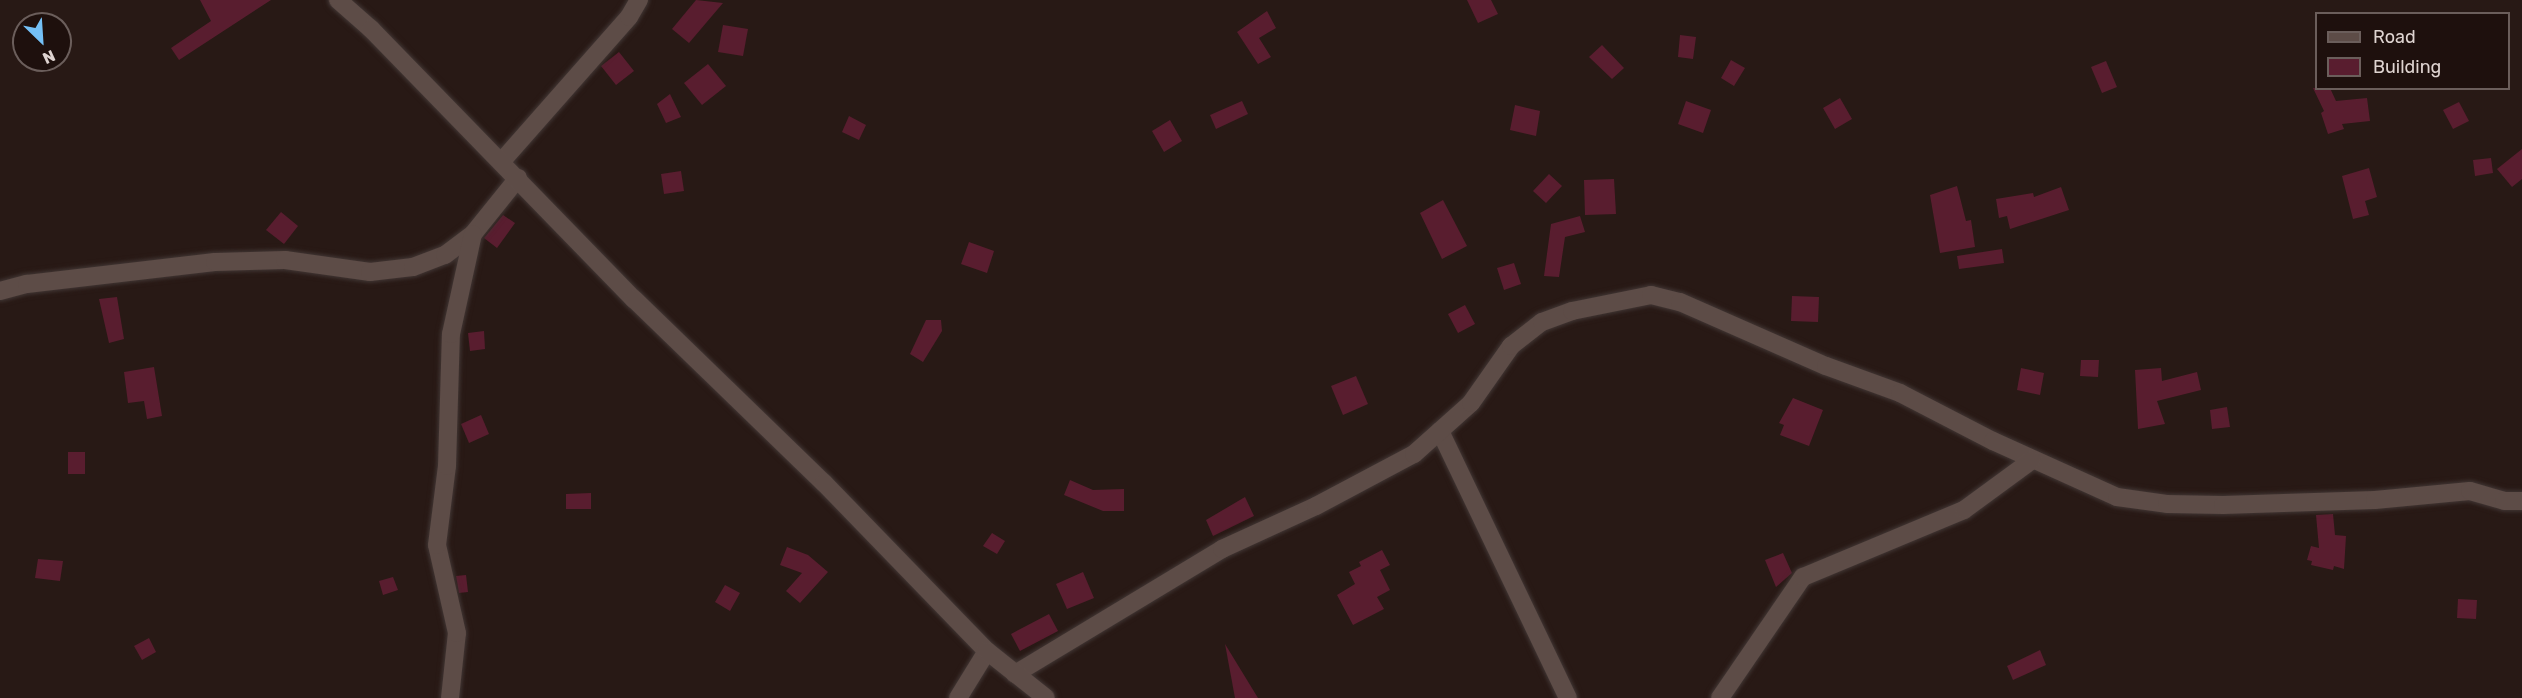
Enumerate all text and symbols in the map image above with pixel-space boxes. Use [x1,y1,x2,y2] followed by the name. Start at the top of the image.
[12,12,72,72] north arrow
[2315,12,2510,90] legend
[2373,26,2416,48] text: Road
[40,46,58,68] text: N
[2373,56,2441,78] text: Building

